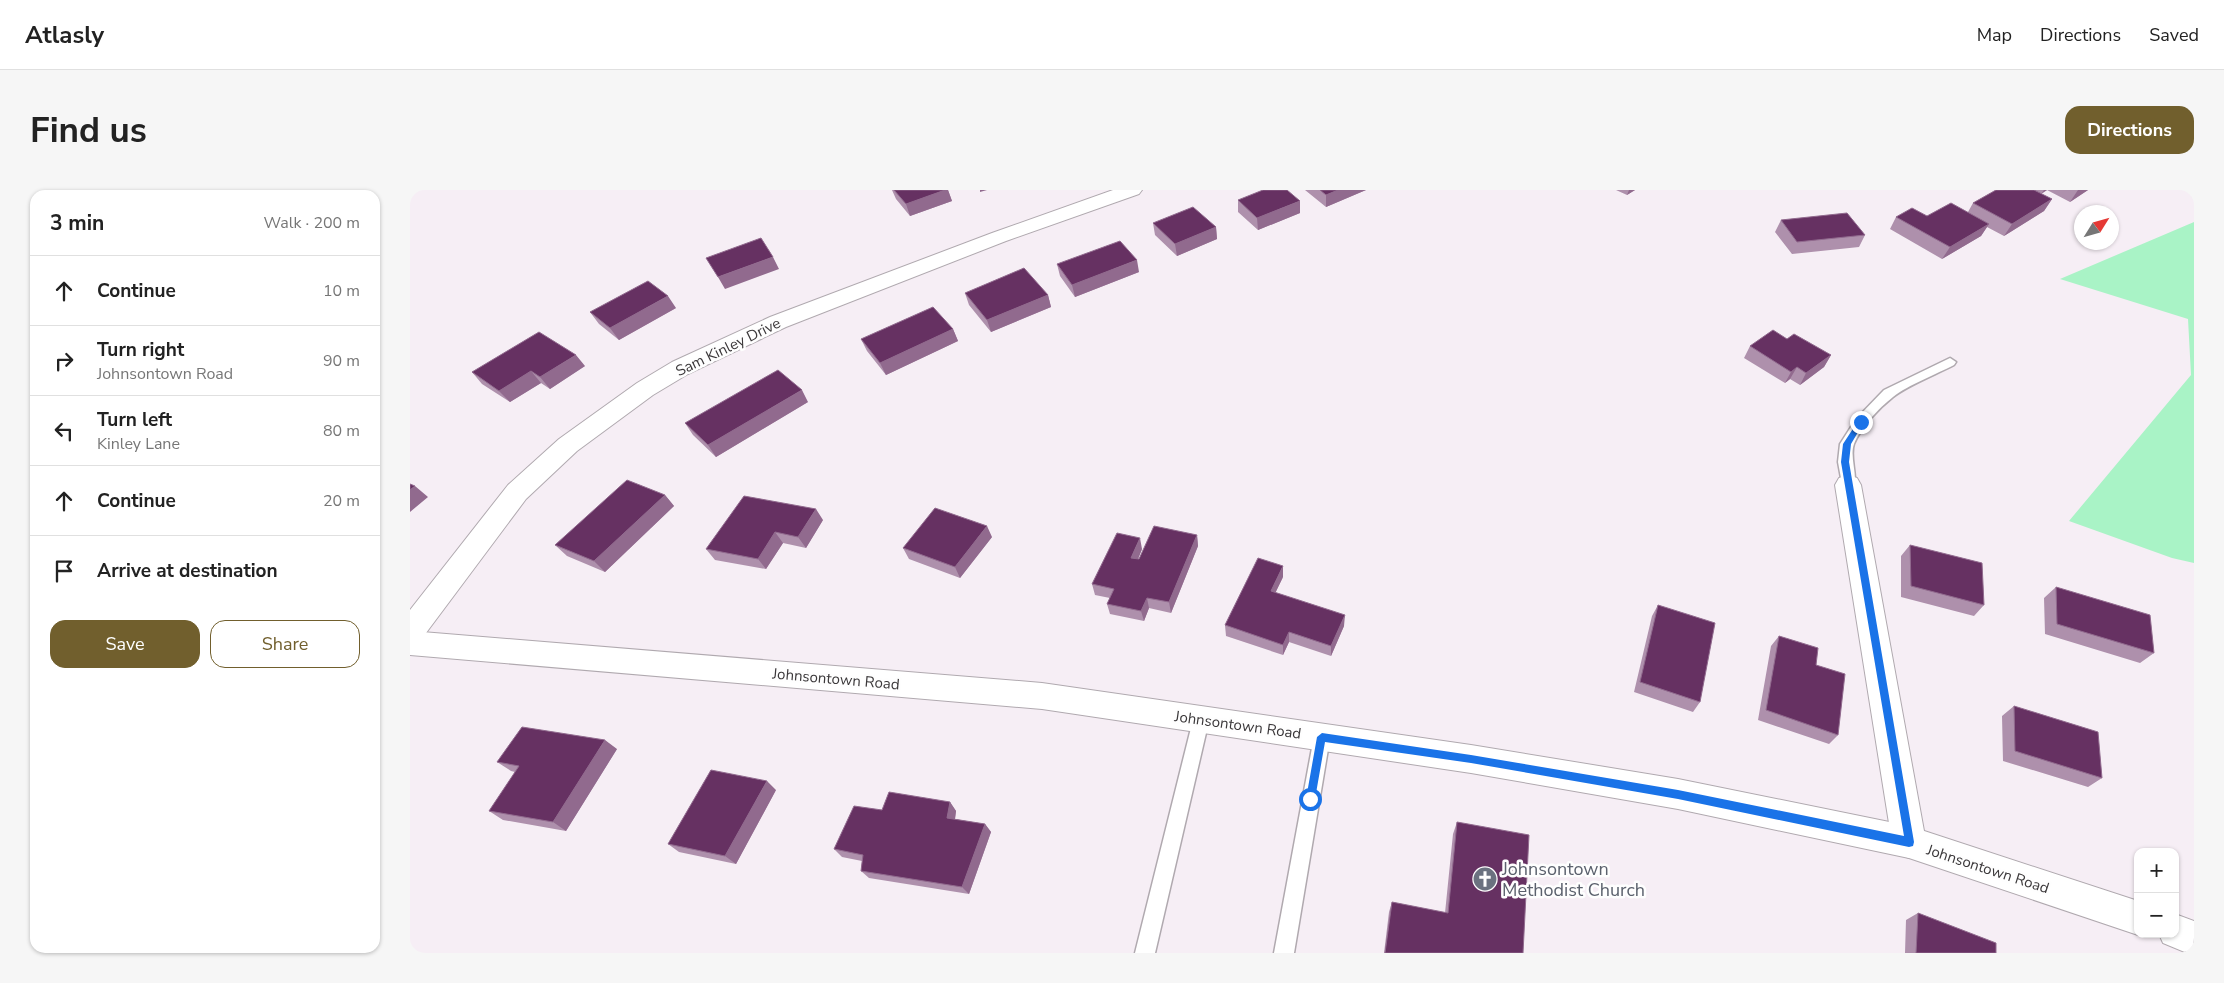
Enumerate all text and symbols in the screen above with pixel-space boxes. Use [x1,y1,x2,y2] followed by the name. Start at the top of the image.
[25,19,104,51] text: Atlasly
[1977,23,2012,47] text: Map
[2040,23,2121,47] text: Directions
[2149,23,2199,47] text: Saved
[2065,106,2194,154] button: Directions
[30,107,147,154] text: Find us
[2074,205,2119,250] north arrow
[50,209,104,237] text: 3 min
[264,212,360,234] text: Walk · 200 m
[50,277,78,305] icon: ahead
[97,278,176,304] text: Continue
[323,280,360,302] text: 10 m
[672,313,784,381] street label: Sam Kinley Drive
[97,337,184,363] text: Turn right
[50,347,78,375] icon: right
[323,350,360,372] text: 90 m
[97,363,233,385] text: Johnsontown Road
[97,407,172,433] text: Turn left
[1850,411,1873,434] route end
[50,417,78,445] icon: left
[323,420,360,442] text: 80 m
[97,433,180,455] text: Kinley Lane
[50,487,78,515] icon: ahead
[97,488,176,514] text: Continue
[323,490,360,512] text: 20 m
[50,557,78,585] icon: arrive
[97,558,278,584] text: Arrive at destination
[50,620,200,668] button: Save
[210,620,360,668] button: Share
[771,663,900,695] street label: Johnsontown Road
[1172,706,1303,744] street label: Johnsontown Road
[1299,788,1322,811] route start
[1923,839,2052,898] street label: Johnsontown Road
[2134,848,2179,938] map controls
[2134,848,2179,893] button: +
[1501,857,1645,902] place label: Johnsontown Methodist Church
[1472,866,1498,892] church icon: Johnsontown Methodist Church
[2134,893,2179,938] button: −

